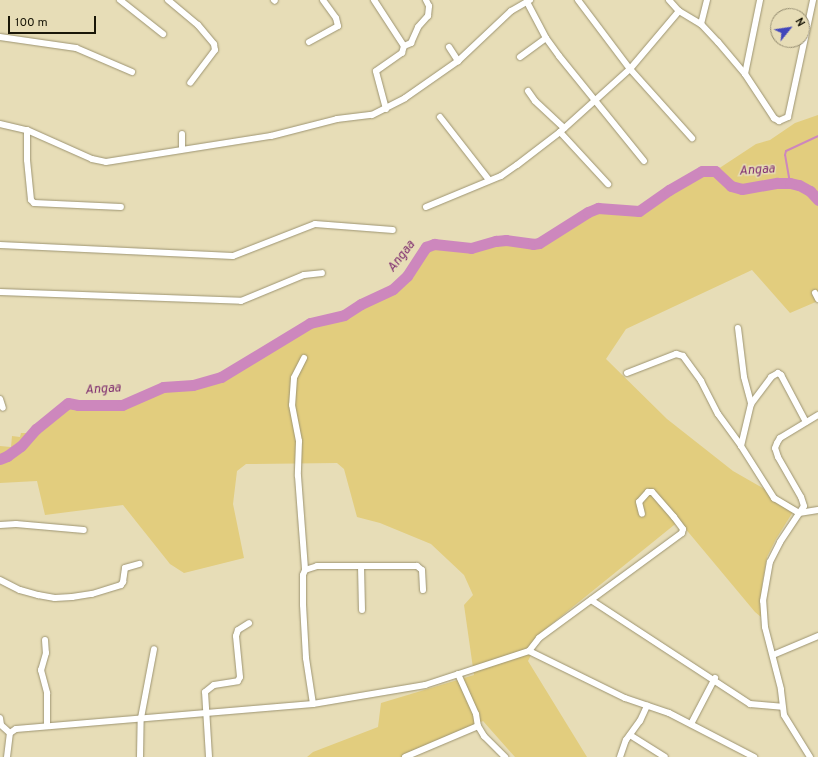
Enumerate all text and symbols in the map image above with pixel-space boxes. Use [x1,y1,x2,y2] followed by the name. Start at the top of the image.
[10,8,98,34] scale bar
[770,8,810,48] north arrow
[15,15,48,31] text: 100 m
[791,16,808,29] text: N
[738,162,776,180] water label: Angaa
[385,238,419,276] water label: Angaa
[84,381,122,399] water label: Angaa

